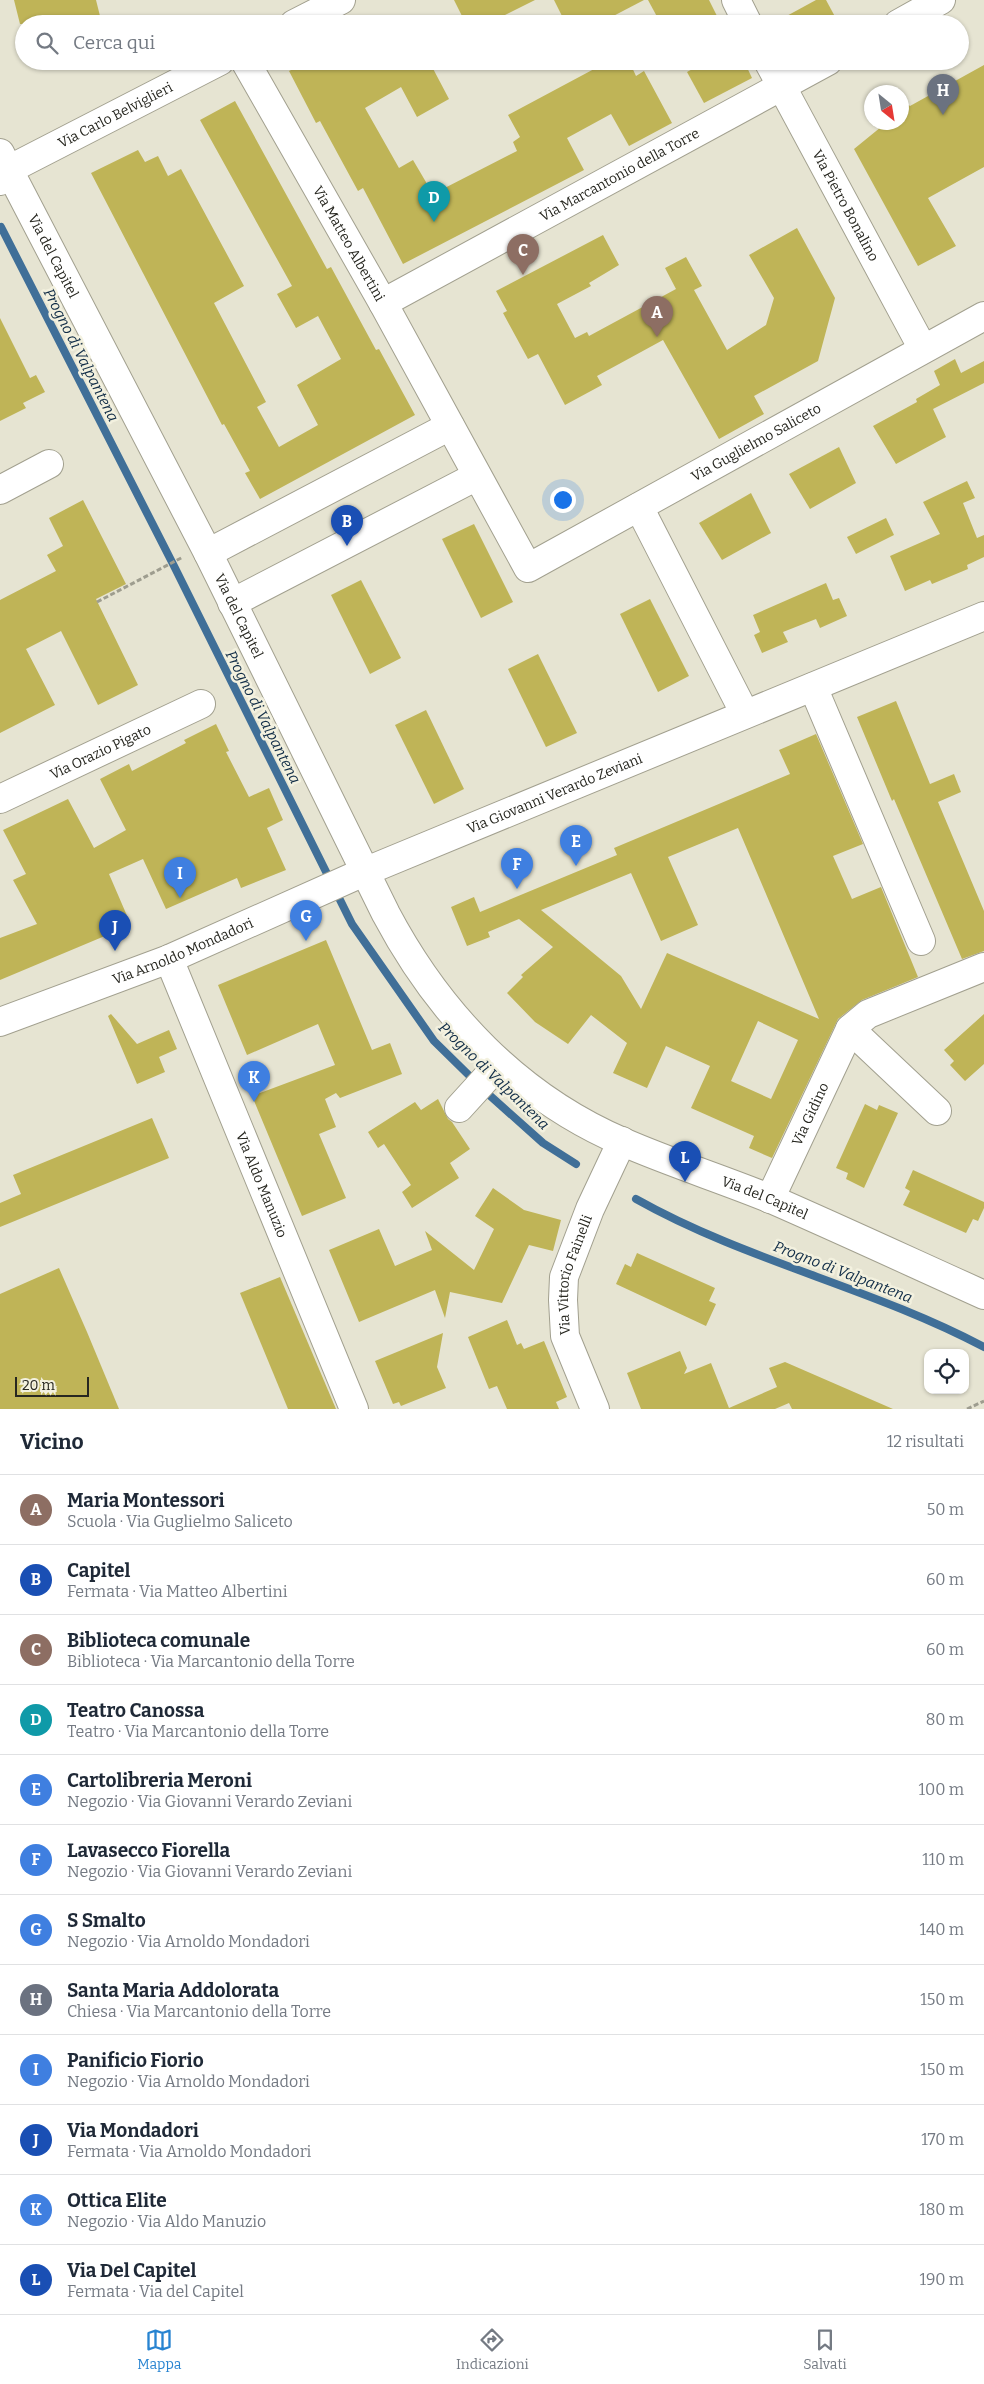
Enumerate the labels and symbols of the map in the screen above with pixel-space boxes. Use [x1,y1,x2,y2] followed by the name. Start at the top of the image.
[927,74,959,115] pin: H
[55,78,175,151] street label: Via Carlo Belviglieri
[864,85,909,130] north arrow
[537,124,702,225] street label: Via Marcantonio della Torre
[809,147,883,264] street label: Via Pietro Bonalino
[418,181,450,222] pin: D
[309,183,389,304] street label: Via Matteo Albertini
[25,211,82,301] street label: Via del Capitel
[507,234,539,275] pin: C
[40,285,122,425] water label: Progno di Valpantena
[641,296,673,337] pin: A
[688,399,824,485] street label: Via Guglielmo Saliceto
[550,487,576,513] your location
[331,505,363,546] pin: B
[211,571,267,661] street label: Via del Capitel
[222,647,304,787] water label: Progno di Valpantena
[47,720,154,783] street label: Via Orazio Pigato
[464,750,645,837] street label: Via Giovanni Verardo Zeviani
[560,825,592,866] pin: E
[501,848,533,889] pin: F
[164,857,196,898] pin: I
[290,900,322,941] pin: G
[99,910,131,951] pin: J
[110,914,256,988] street label: Via Arnoldo Mondadori
[435,1018,553,1134] water label: Progno di Valpantena
[238,1061,270,1102] pin: K
[788,1080,832,1148] street label: Via Gidino
[232,1129,291,1240] street label: Via Aldo Manuzio
[669,1141,701,1182] pin: L
[719,1172,811,1223] street label: Via del Capitel
[554,1212,596,1335] street label: Via Vittorio Fainelli
[771,1237,915,1307] water label: Progno di Valpantena
[15,1374,89,1397] scale bar

